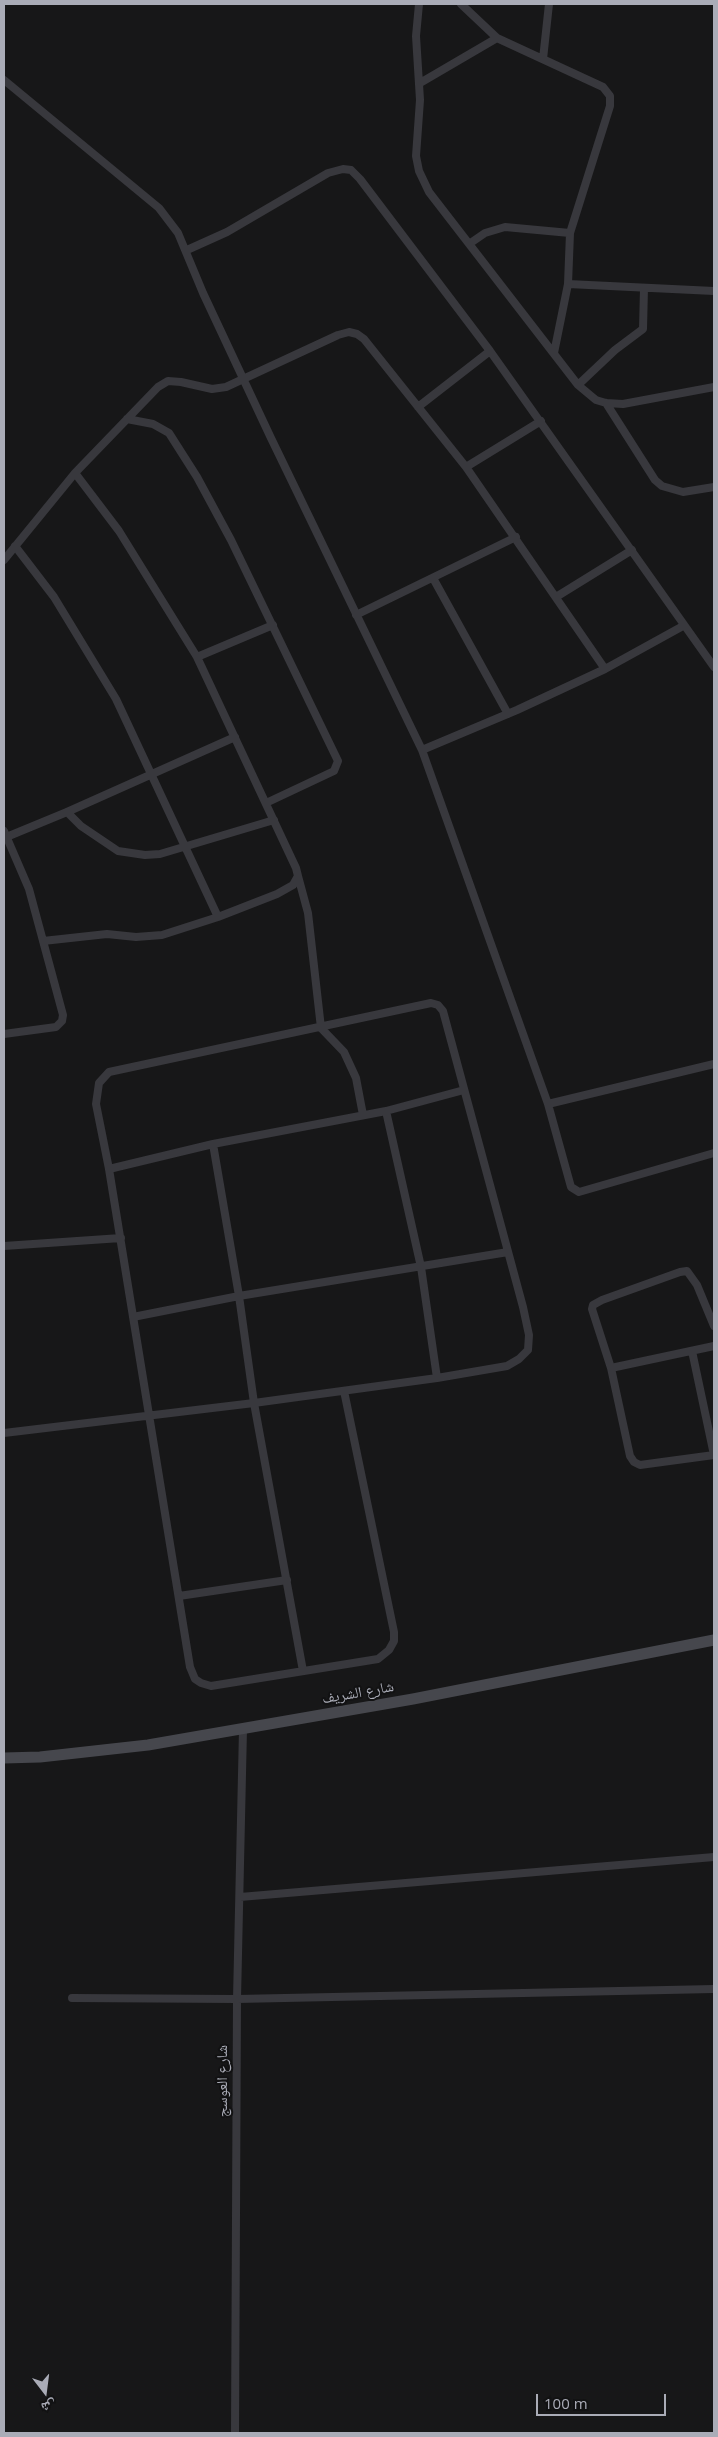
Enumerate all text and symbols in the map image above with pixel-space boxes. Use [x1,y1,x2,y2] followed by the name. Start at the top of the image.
[321,1678,395,1708] street label: شارع الشريف
[214,2045,232,2117] street label: شارع العوسج
[20,2367,70,2417] north arrow
[538,2384,668,2416] scale bar
[544,2393,588,2413] text: 100 m
[39,2396,59,2418] text: ش

